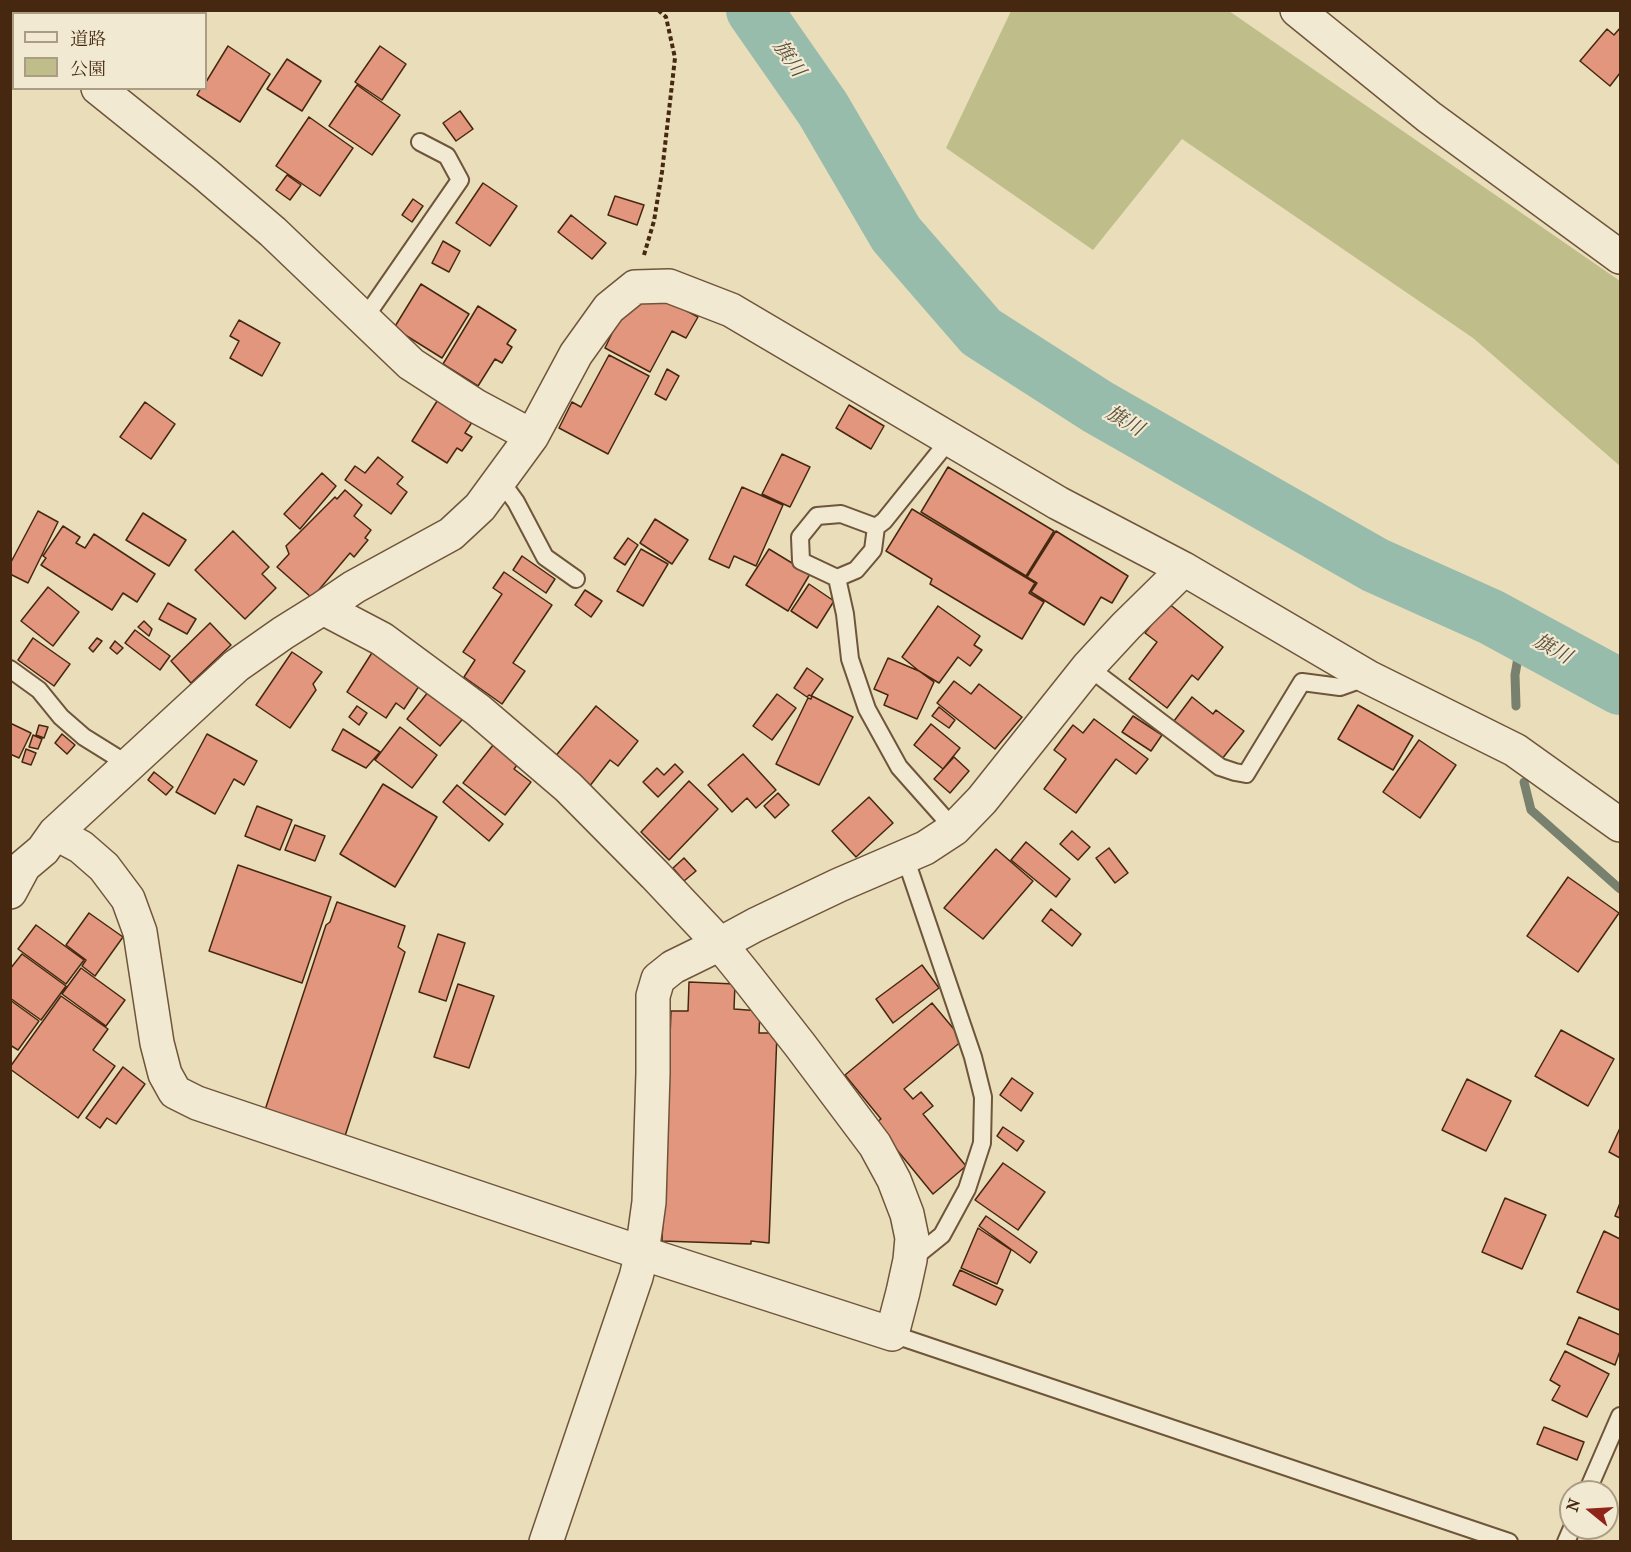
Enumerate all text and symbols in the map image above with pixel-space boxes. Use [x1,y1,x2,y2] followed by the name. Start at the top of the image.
[12,12,207,90] legend
[70,29,106,50] text: 道路
[767,36,809,82] water label: 旗川
[70,59,106,80] text: 公園
[1101,402,1147,442] water label: 旗川
[1529,630,1575,670] water label: 旗川
[1559,1480,1619,1540] north arrow
[1562,1496,1584,1514] text: N

